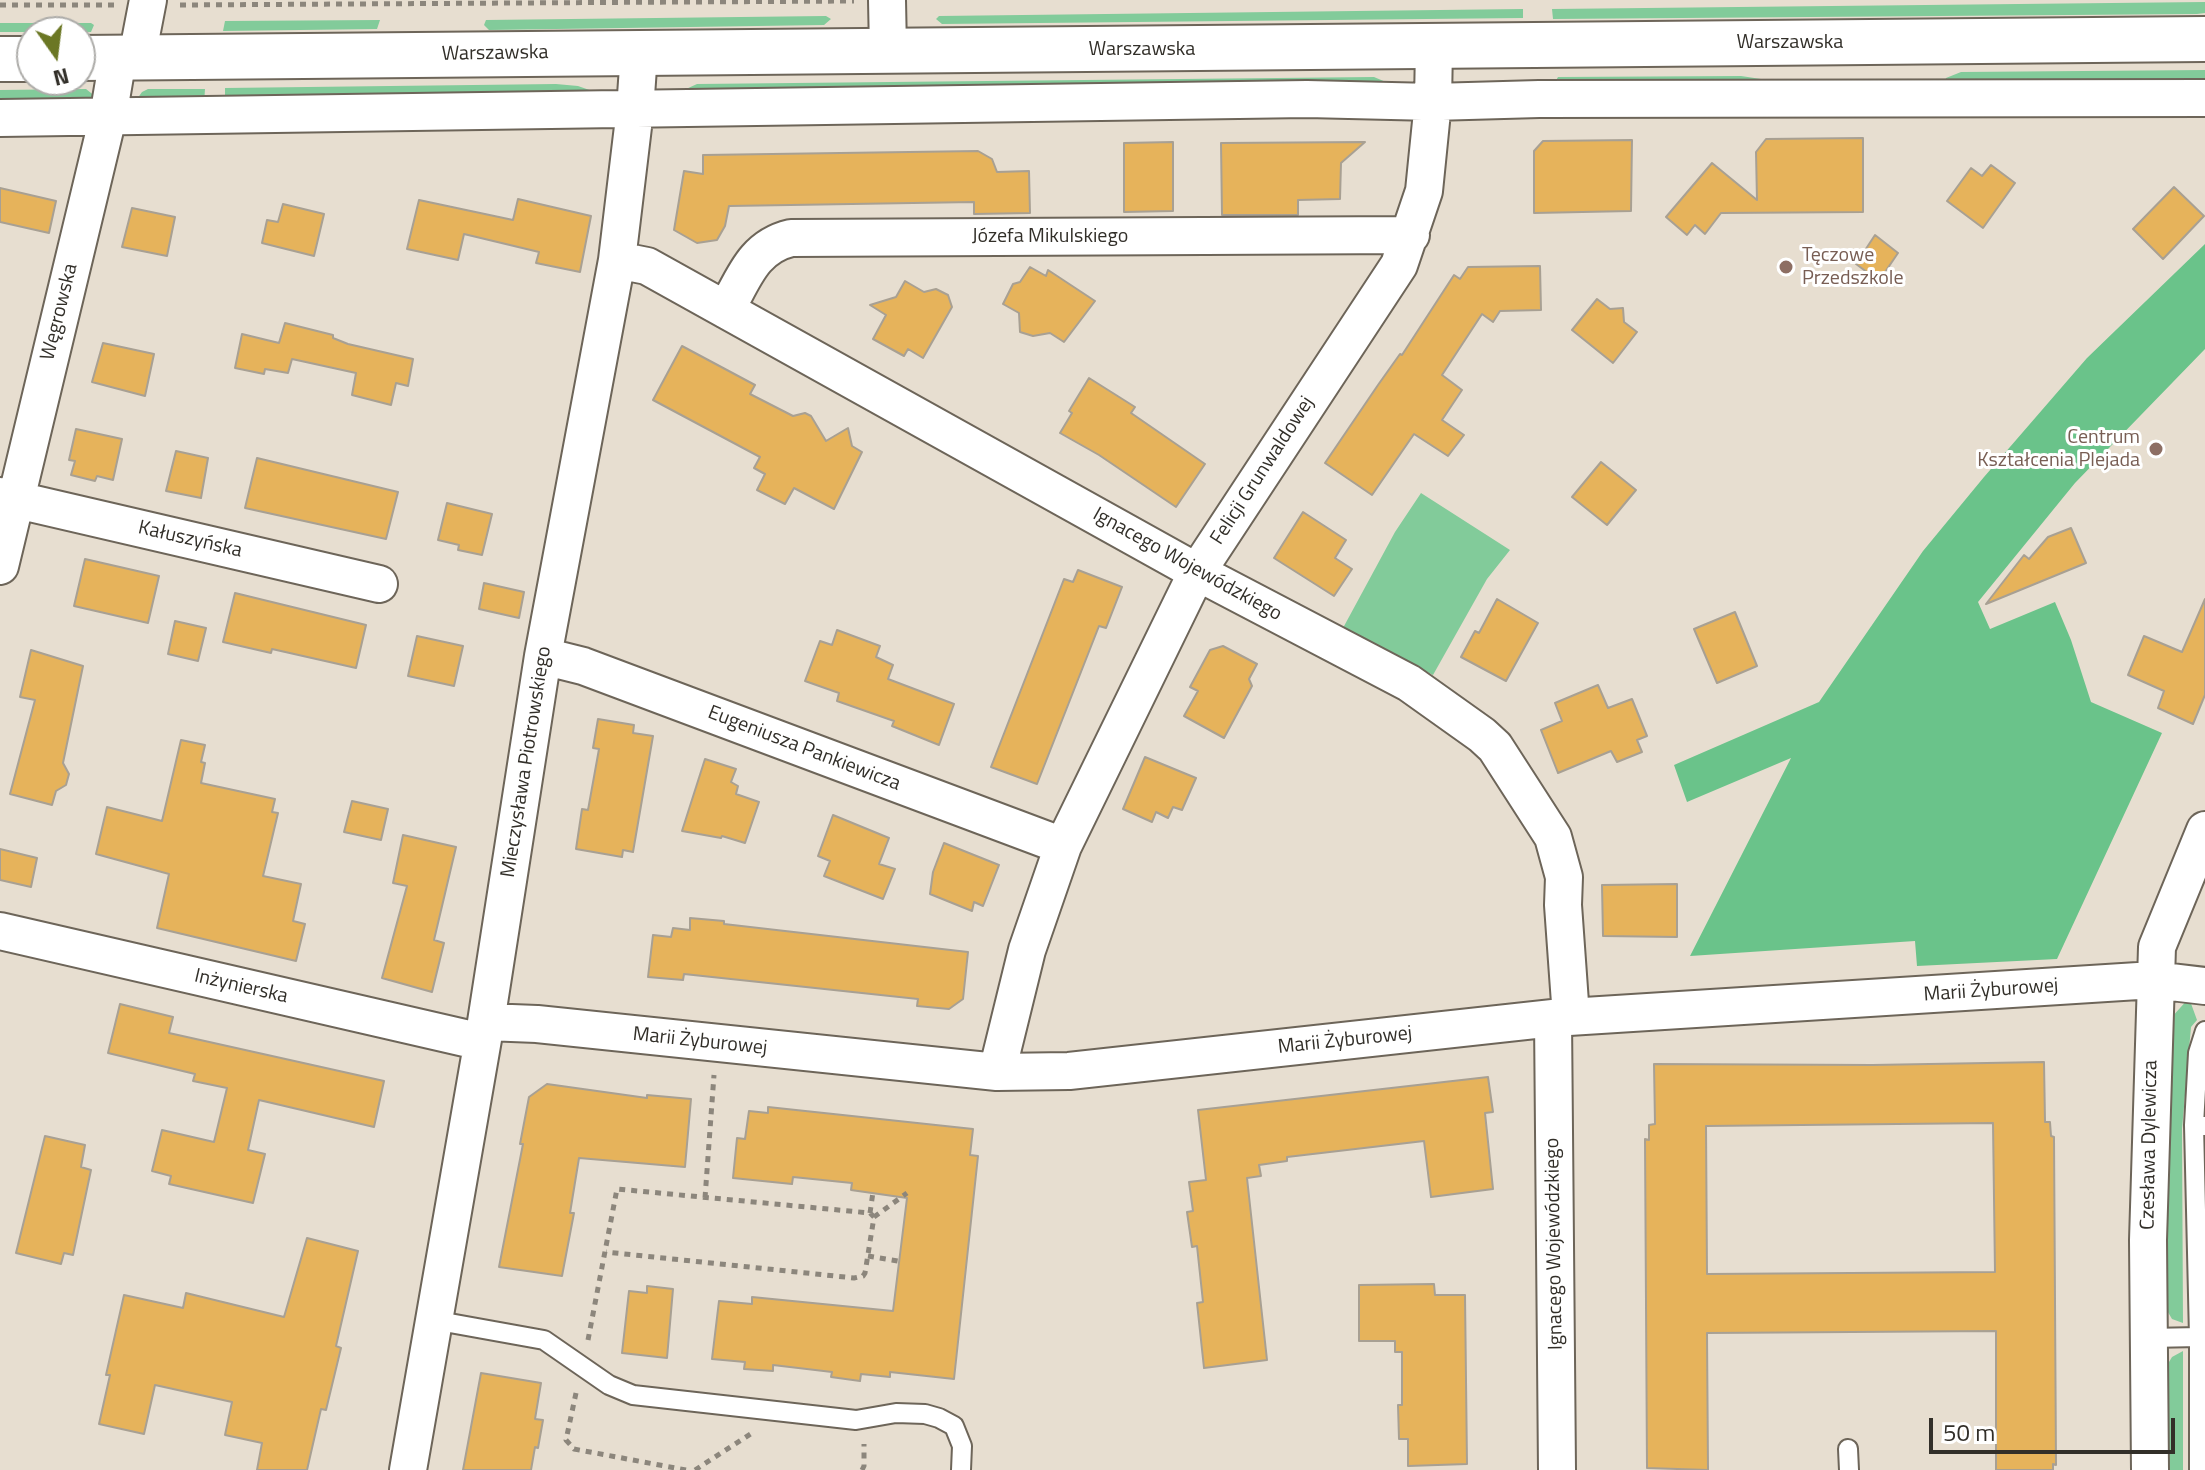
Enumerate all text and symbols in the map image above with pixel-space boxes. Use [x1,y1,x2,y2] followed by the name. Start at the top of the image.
[16,16,96,96] north arrow
[1737,31,1843,55] street label: Warszawska
[1089,38,1195,62] street label: Warszawska
[441,41,549,67] street label: Warszawska
[50,59,73,96] text: N
[972,225,1128,249] street label: Józefa Mikulskiego
[1802,244,1903,291] place label: Tęczowe Przedszkole
[1777,258,1795,276] marker: Tęczowe Przedszkole
[36,261,84,363] street label: Węgrowska
[1206,392,1320,550] street label: Felicji Grunwaldowej
[1977,426,2140,473] place label: Centrum Kształcenia Plejada
[2147,440,2165,458] marker: Centrum Kształcenia Plejada
[1088,503,1286,627] street label: Ignacego Wojewódzkiego
[136,516,244,564] street label: Kałuszyńska
[497,645,557,879] street label: Mieczysława Piotrowskiego
[704,701,904,797] street label: Eugeniusza Pankiewicza
[192,965,290,1009] street label: Inżynierska
[1923,974,2059,1008] street label: Marii Żyburowej
[1277,1022,1413,1060] street label: Marii Żyburowej
[632,1023,768,1061] street label: Marii Żyburowej
[2137,1060,2163,1230] street label: Czesława Dylewicza
[1541,1138,1569,1350] street label: Ignacego Wojewódzkiego
[1933,1402,2179,1452] scale bar
[1943,1414,1995,1450] text: 50 m

